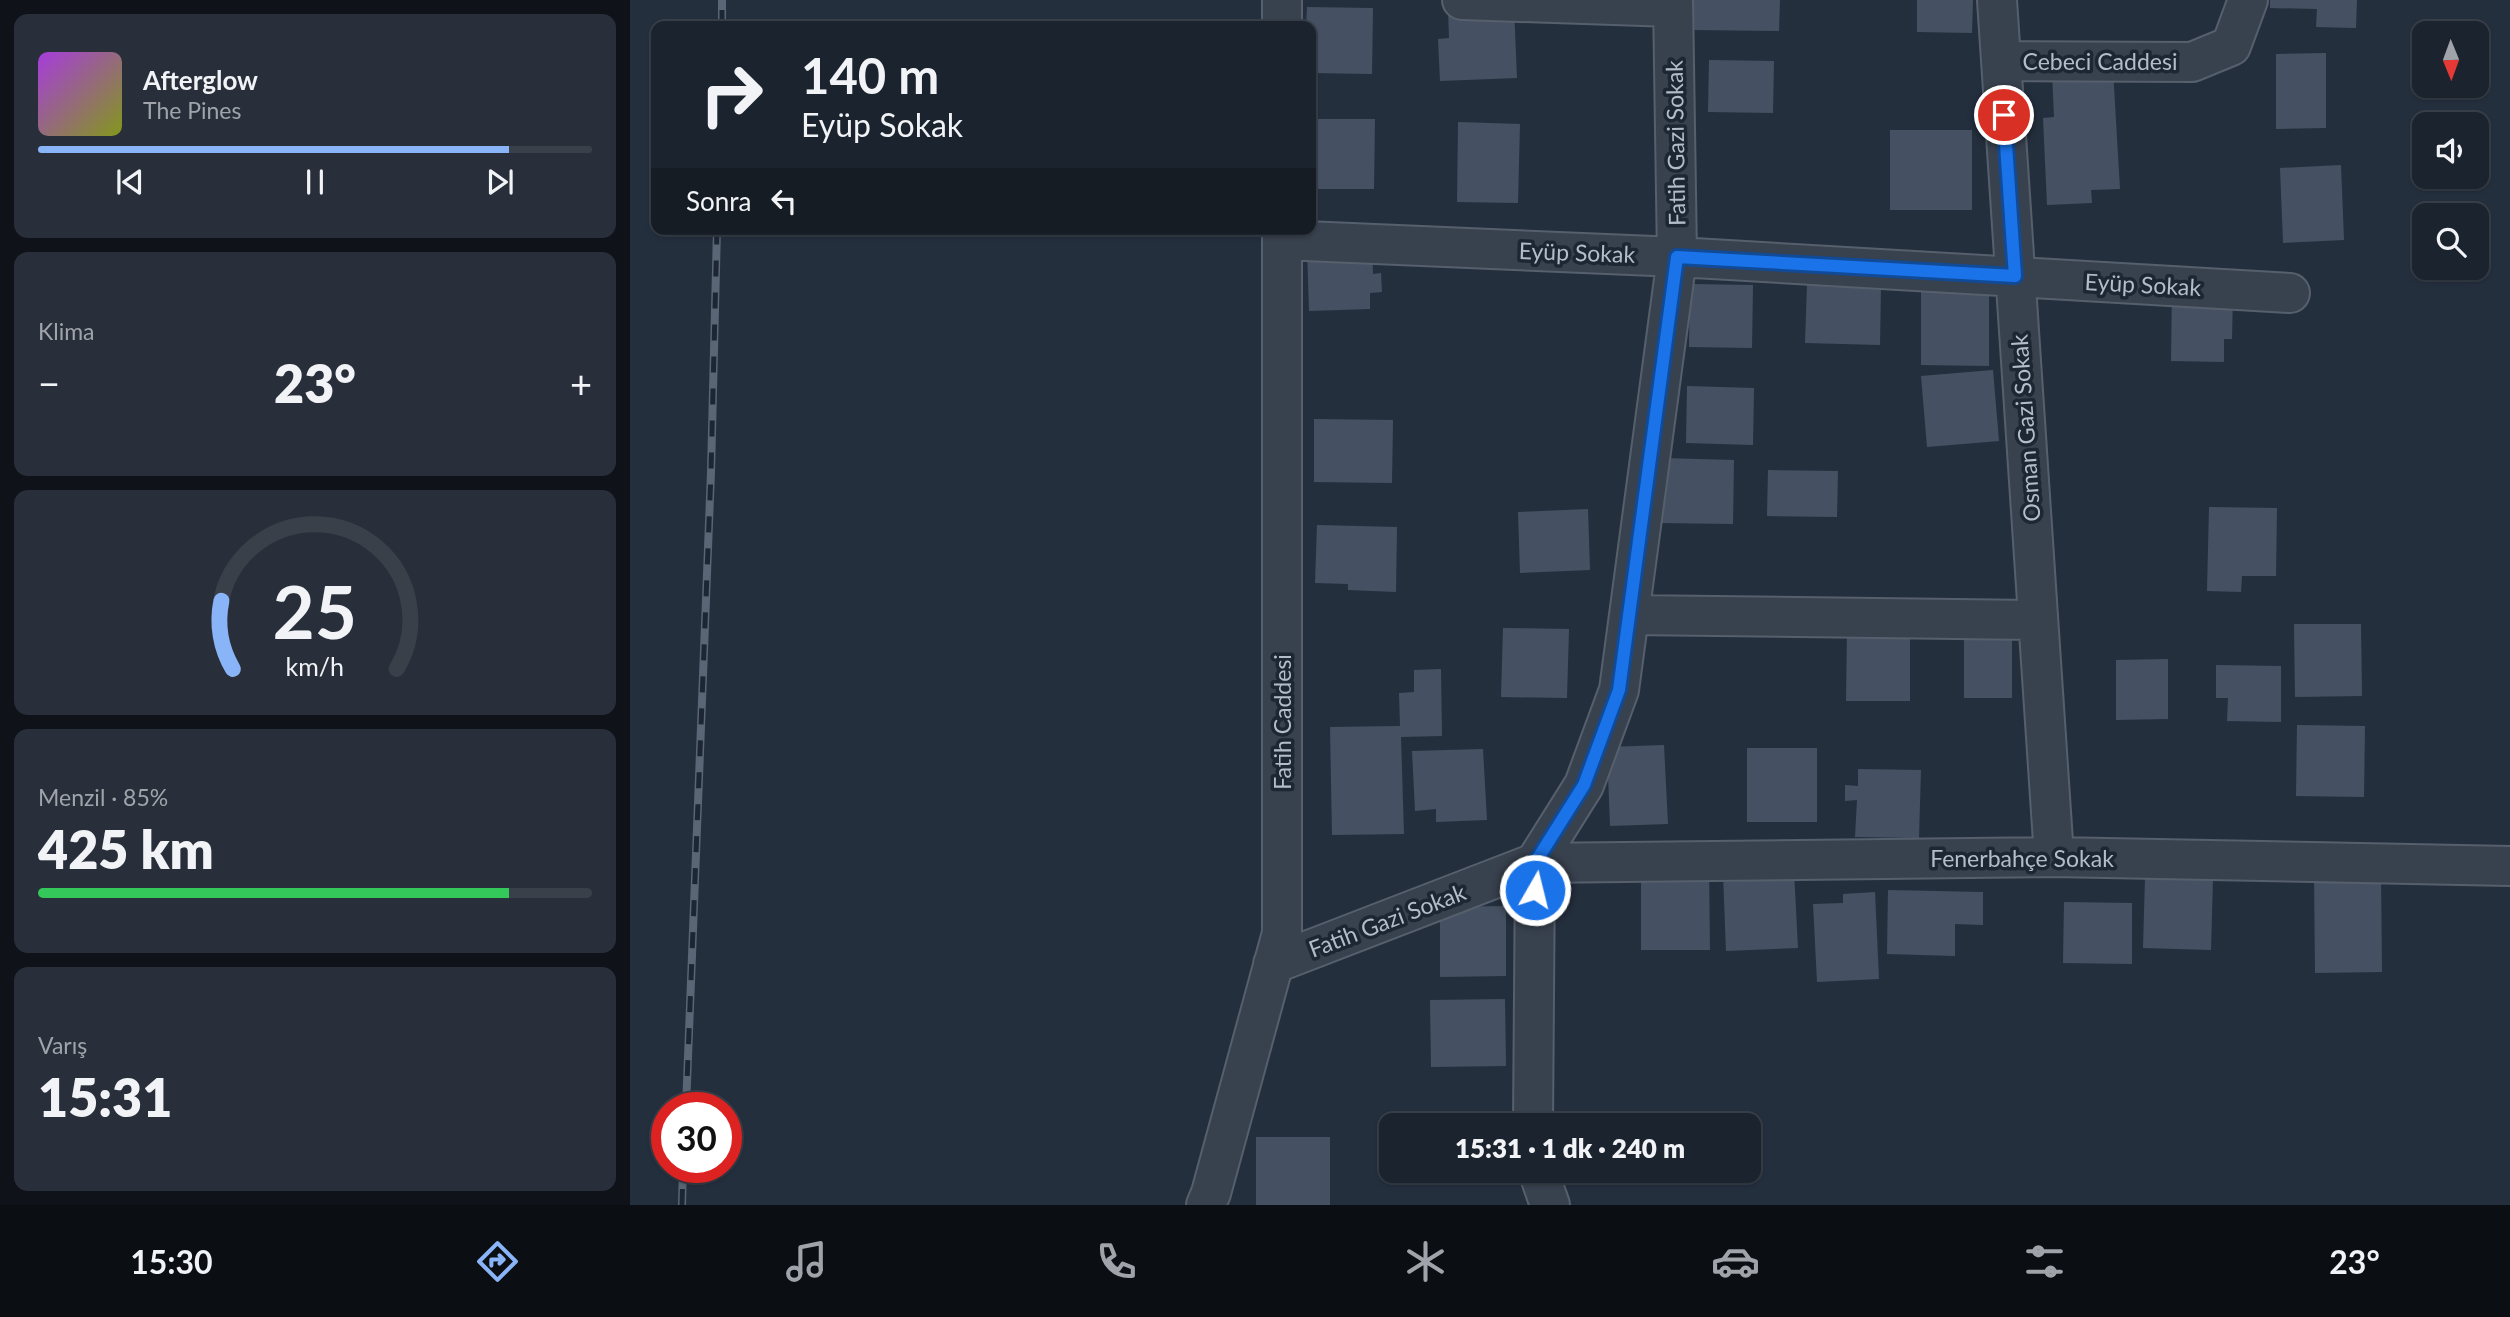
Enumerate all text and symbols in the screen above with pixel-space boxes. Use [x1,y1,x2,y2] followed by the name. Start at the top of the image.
[2412,21,2488,98] north arrow
[2412,21,2489,280] map controls
[801,46,939,104] text: 140 m
[2023,47,2177,75] street label: Cebeci Caddesi
[686,49,777,140] icon: right
[1660,60,1690,226] street label: Fatih Gazi Sokak
[143,64,258,96] text: Afterglow
[1974,85,2034,145] pin
[143,96,241,124] text: The Pines
[1985,96,2023,134] icon: arrive
[801,105,963,144] text: Eyüp Sokak
[2412,112,2489,189] button: sound
[111,163,149,201] icon: previous
[296,163,334,201] icon: pause
[481,163,519,201] icon: next
[765,182,803,220] icon: left
[686,185,751,217] text: Sonra
[2412,203,2489,280] button: search
[1518,236,1636,268] street label: Eyüp Sokak
[2084,267,2202,301] street label: Eyüp Sokak
[38,317,95,345] text: Klima
[2004,333,2046,522] street label: Osman Gazi Sokak
[274,352,356,414] text: 23°
[38,360,60,406] text: −
[570,360,592,406] text: +
[273,567,357,655] text: 25
[286,650,344,680] text: km/h
[1268,654,1296,790] street label: Fatih Caddesi
[38,783,168,811] text: Menzil · 85%
[38,818,214,880] text: 425 km
[1930,844,2114,872] street label: Fenerbahçe Sokak
[1498,853,1572,927] position arrow
[1305,877,1470,963] street label: Fatih Gazi Sokak
[38,1031,87,1059] text: Varış
[38,1066,172,1128] text: 15:31
[651,1092,742,1183] speed limit sign: 30
[1455,1132,1685,1164] text: 15:31 · 1 dk · 240 m
[473,1237,522,1286] icon: directions
[782,1237,831,1286] icon: music
[1092,1237,1141,1286] icon: phone
[1401,1237,1450,1286] icon: climate
[1711,1237,1760,1286] icon: car
[2020,1237,2069,1286] icon: filters
[130,1242,213,1281] text: 15:30
[2329,1242,2380,1281] text: 23°

